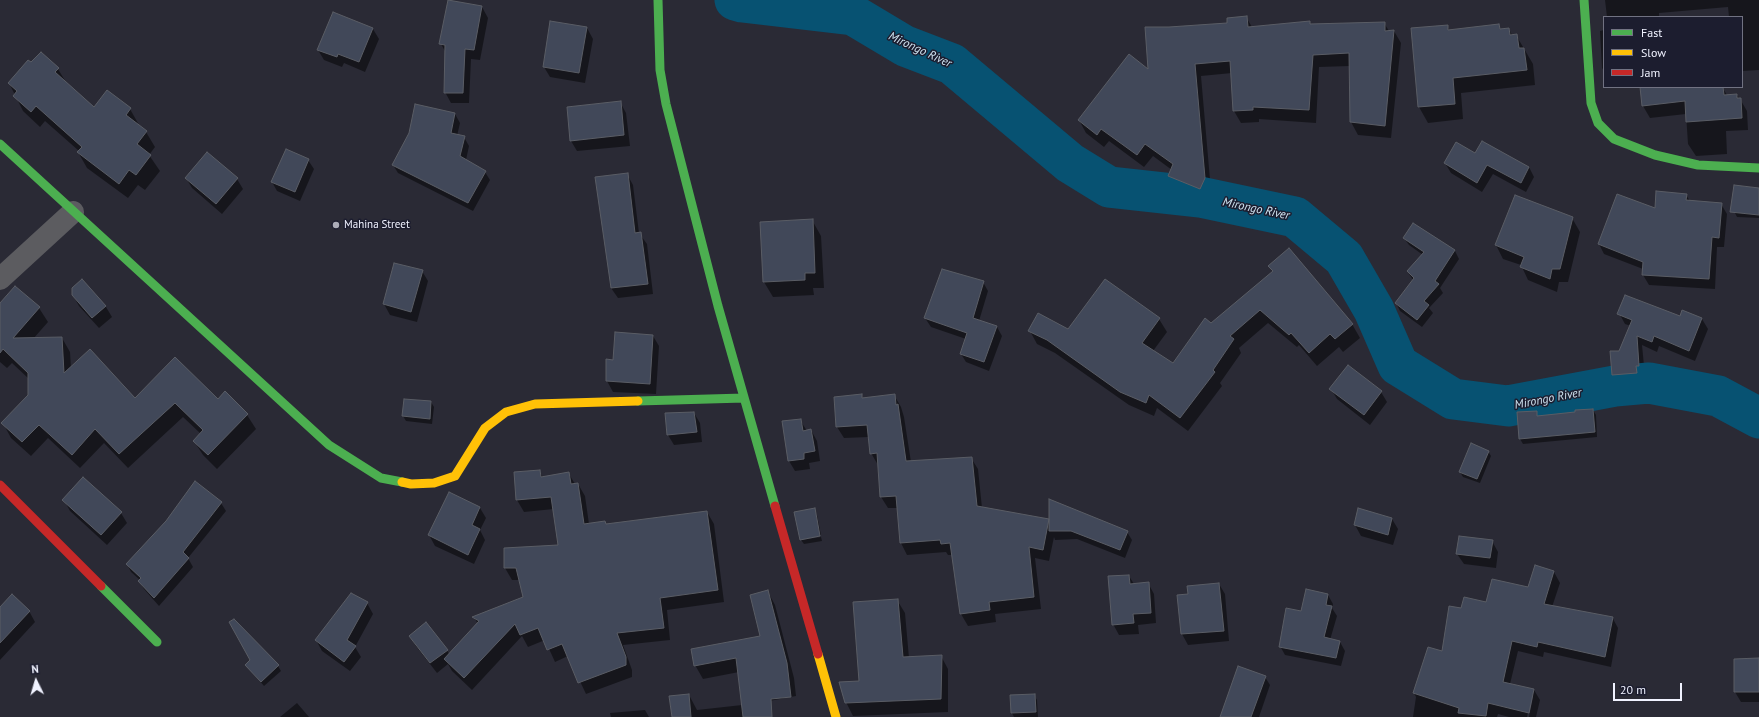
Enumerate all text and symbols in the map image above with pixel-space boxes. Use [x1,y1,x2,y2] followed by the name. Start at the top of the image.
[1603,16,1743,88] legend
[1641,25,1662,40] text: Fast
[886,29,954,71] water label: Mirongo River
[1641,45,1666,60] text: Slow
[1641,65,1660,80] text: Jam
[1221,195,1291,223] water label: Mirongo River
[344,218,410,232] place label: Mahina Street
[331,220,341,230] marker: Mahina Street
[1513,385,1583,413] water label: Mirongo River
[16,661,56,701] north arrow
[31,662,39,676] text: N
[1615,675,1684,701] scale bar
[1620,682,1646,697] text: 20 m

